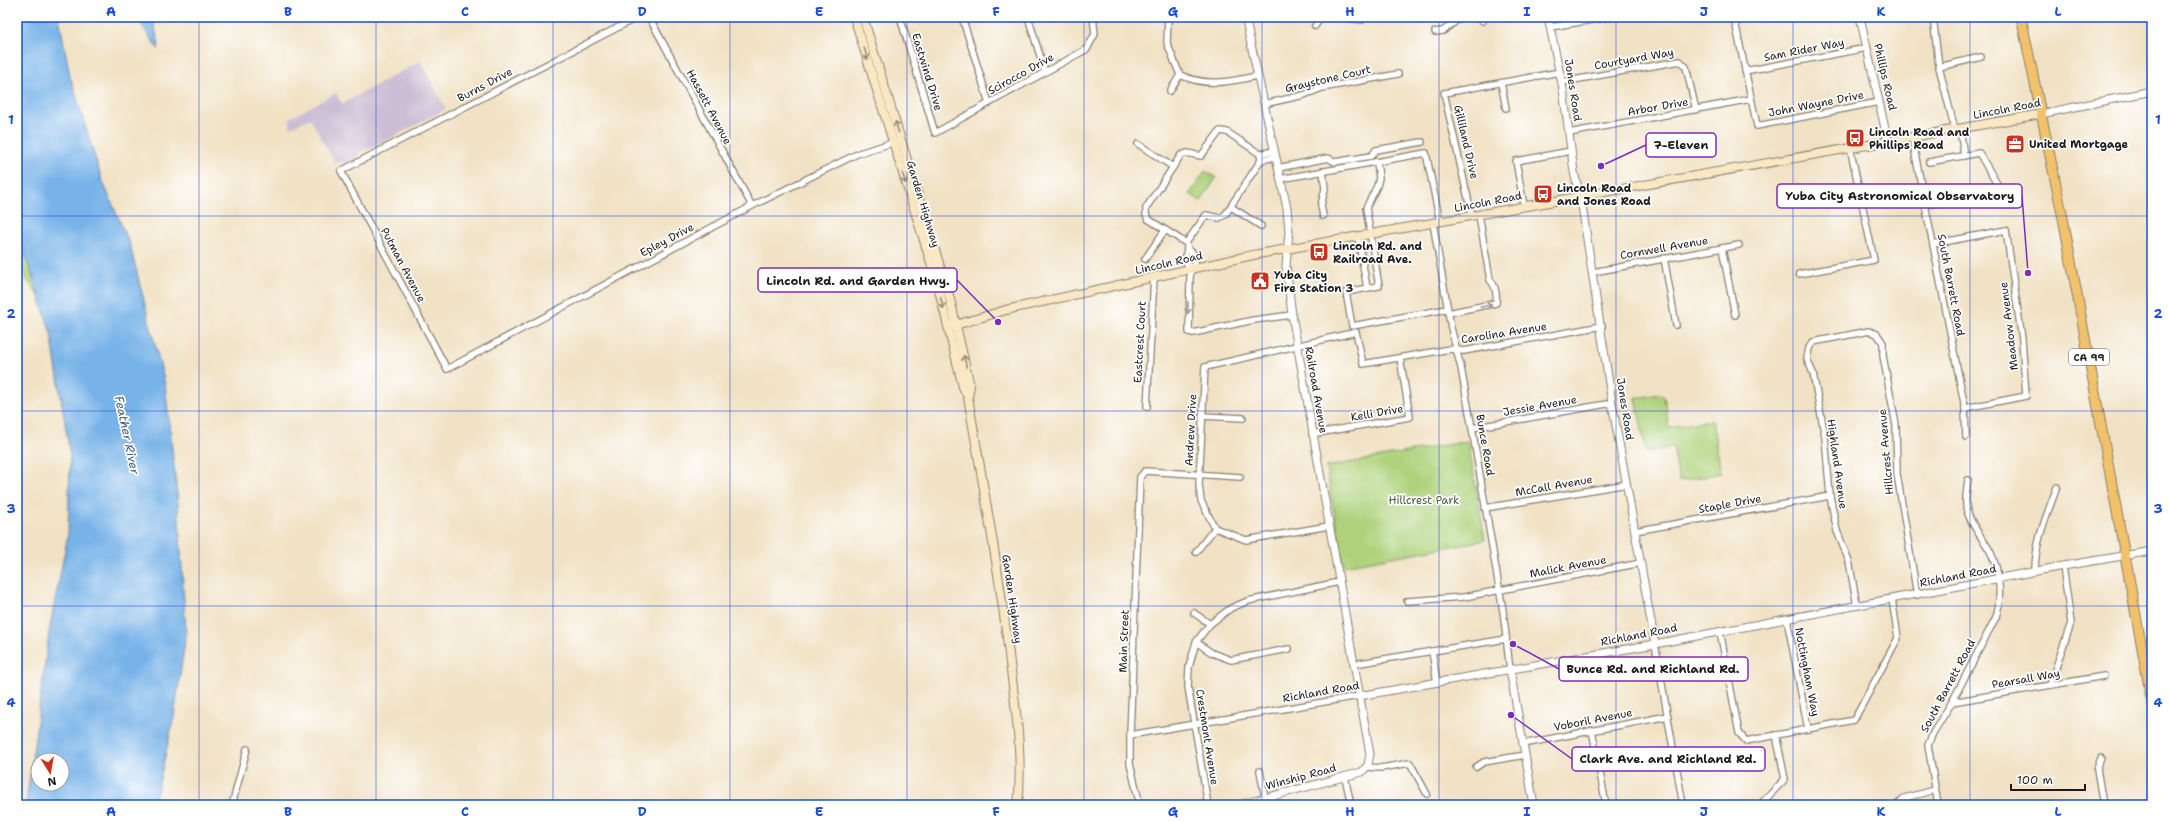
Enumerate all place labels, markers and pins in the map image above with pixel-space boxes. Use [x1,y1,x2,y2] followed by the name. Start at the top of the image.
[1869,125,1970,153] place label: Lincoln Road and Phillips Road
[1844,127,1866,149] bus stop icon: Lincoln Road and Phillips Road
[1646,133,1716,157] callout: 7-Eleven
[2004,133,2026,155] office icon: United Mortgage
[2029,137,2129,152] place label: United Mortgage
[1557,181,1651,209] place label: Lincoln Road and Jones Road
[1532,183,1554,205] bus stop icon: Lincoln Road and Jones Road
[1777,184,2022,208] callout: Yuba City Astronomical Observatory
[1333,239,1423,267] place label: Lincoln Rd. and Railroad Ave.
[1308,241,1330,263] bus stop icon: Lincoln Rd. and Railroad Ave.
[758,268,957,292] callout: Lincoln Rd. and Garden Hwy.
[1274,268,1353,296] place label: Yuba City Fire Station 3
[1249,270,1271,292] public building icon: Yuba City Fire Station 3
[1559,657,1748,681] callout: Bunce Rd. and Richland Rd.
[1572,747,1765,771] callout: Clark Ave. and Richland Rd.

